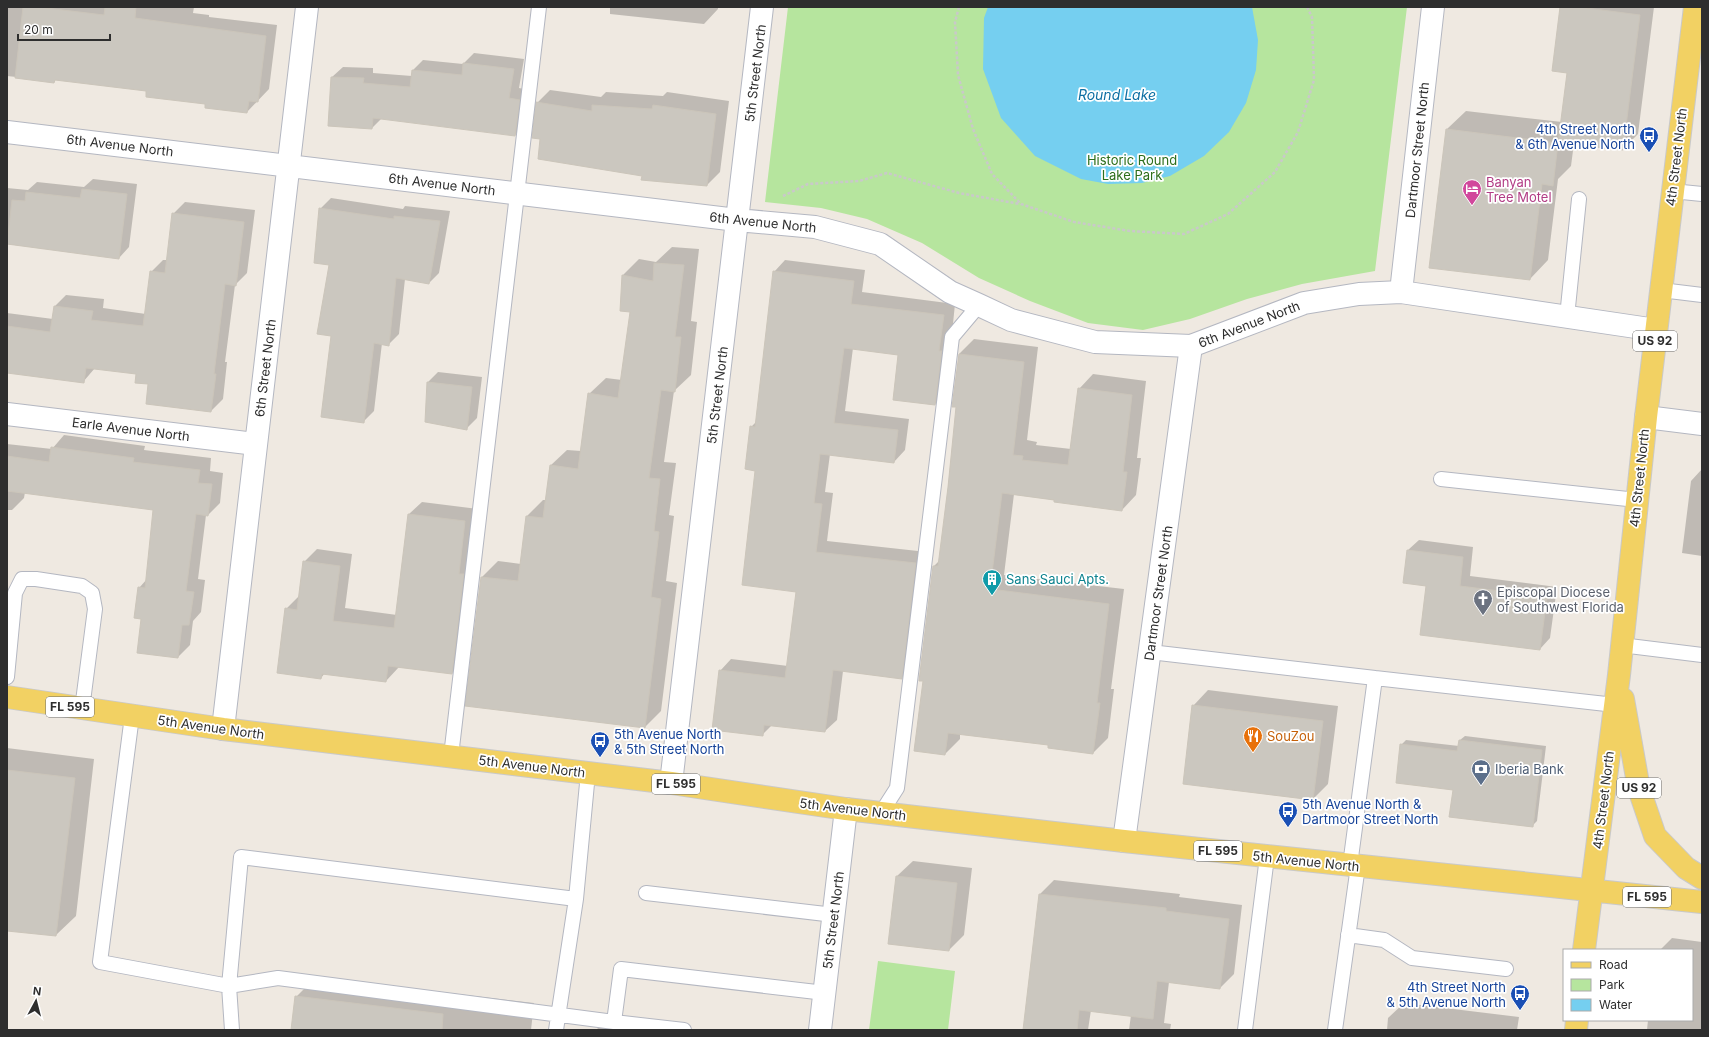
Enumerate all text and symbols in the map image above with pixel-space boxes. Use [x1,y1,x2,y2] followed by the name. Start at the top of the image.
[18,16,110,42] scale bar
[24,22,53,37] text: 20 m
[741,23,769,123] street label: 5th Street North
[1402,81,1432,219] street label: Dartmoor Street North
[1078,86,1156,103] water label: Round Lake
[1662,107,1690,207] street label: 4th Street North
[1515,121,1635,152] place label: 4th Street North & 6th Avenue North
[1638,125,1660,153] bus stop icon: 4th Street North & 6th Avenue North
[66,131,174,159] street label: 6th Avenue North
[1087,152,1177,183] park label: Historic Round Lake Park
[388,170,496,198] street label: 6th Avenue North
[1486,174,1552,205] place label: Banyan Tree Motel
[1461,178,1483,206] hotel icon: Banyan Tree Motel
[709,208,817,236] street label: 6th Avenue North
[1196,297,1302,351] street label: 6th Avenue North
[251,318,279,418] street label: 6th Street North
[1633,331,1677,351] road number: US 92
[703,345,731,445] street label: 5th Street North
[71,414,191,444] street label: Earle Avenue North
[1626,428,1652,528] street label: 4th Street North
[1141,524,1175,662] street label: Dartmoor Street North
[981,568,1003,596] building icon: Sans Sauci Apts.
[1006,571,1109,587] place label: Sans Sauci Apts.
[1497,584,1624,615] place label: Episcopal Diocese of Southwest Florida
[1472,588,1494,616] church icon: Episcopal Diocese of Southwest Florida
[46,697,94,717] road number: FL 595
[157,712,265,742] street label: 5th Avenue North
[1242,725,1264,753] restaurant icon: SouZou
[614,726,725,757] place label: 5th Avenue North & 5th Street North
[1267,728,1314,744] place label: SouZou
[589,730,611,758] bus stop icon: 5th Avenue North & 5th Street North
[1589,750,1617,850] street label: 4th Street North
[478,752,586,780] street label: 5th Avenue North
[1470,758,1492,786] bank icon: Iberia Bank
[1495,761,1564,777] place label: Iberia Bank
[652,774,700,794] road number: FL 595
[1617,778,1661,798] road number: US 92
[799,795,907,823] street label: 5th Avenue North
[1302,796,1439,827] place label: 5th Avenue North & Dartmoor Street North
[1277,800,1299,828] bus stop icon: 5th Avenue North & Dartmoor Street North
[1194,841,1242,861] road number: FL 595
[1252,847,1360,875] street label: 5th Avenue North
[819,870,847,970] street label: 5th Street North
[1623,887,1671,907] road number: FL 595
[1563,949,1693,1021] legend
[1599,957,1628,972] text: Road
[1599,977,1625,992] text: Park
[1387,979,1506,1010] place label: 4th Street North & 5th Avenue North
[16,981,56,1021] north arrow
[1509,983,1531,1011] bus stop icon: 4th Street North & 5th Avenue North
[32,984,42,999] text: N
[1599,997,1633,1012] text: Water

